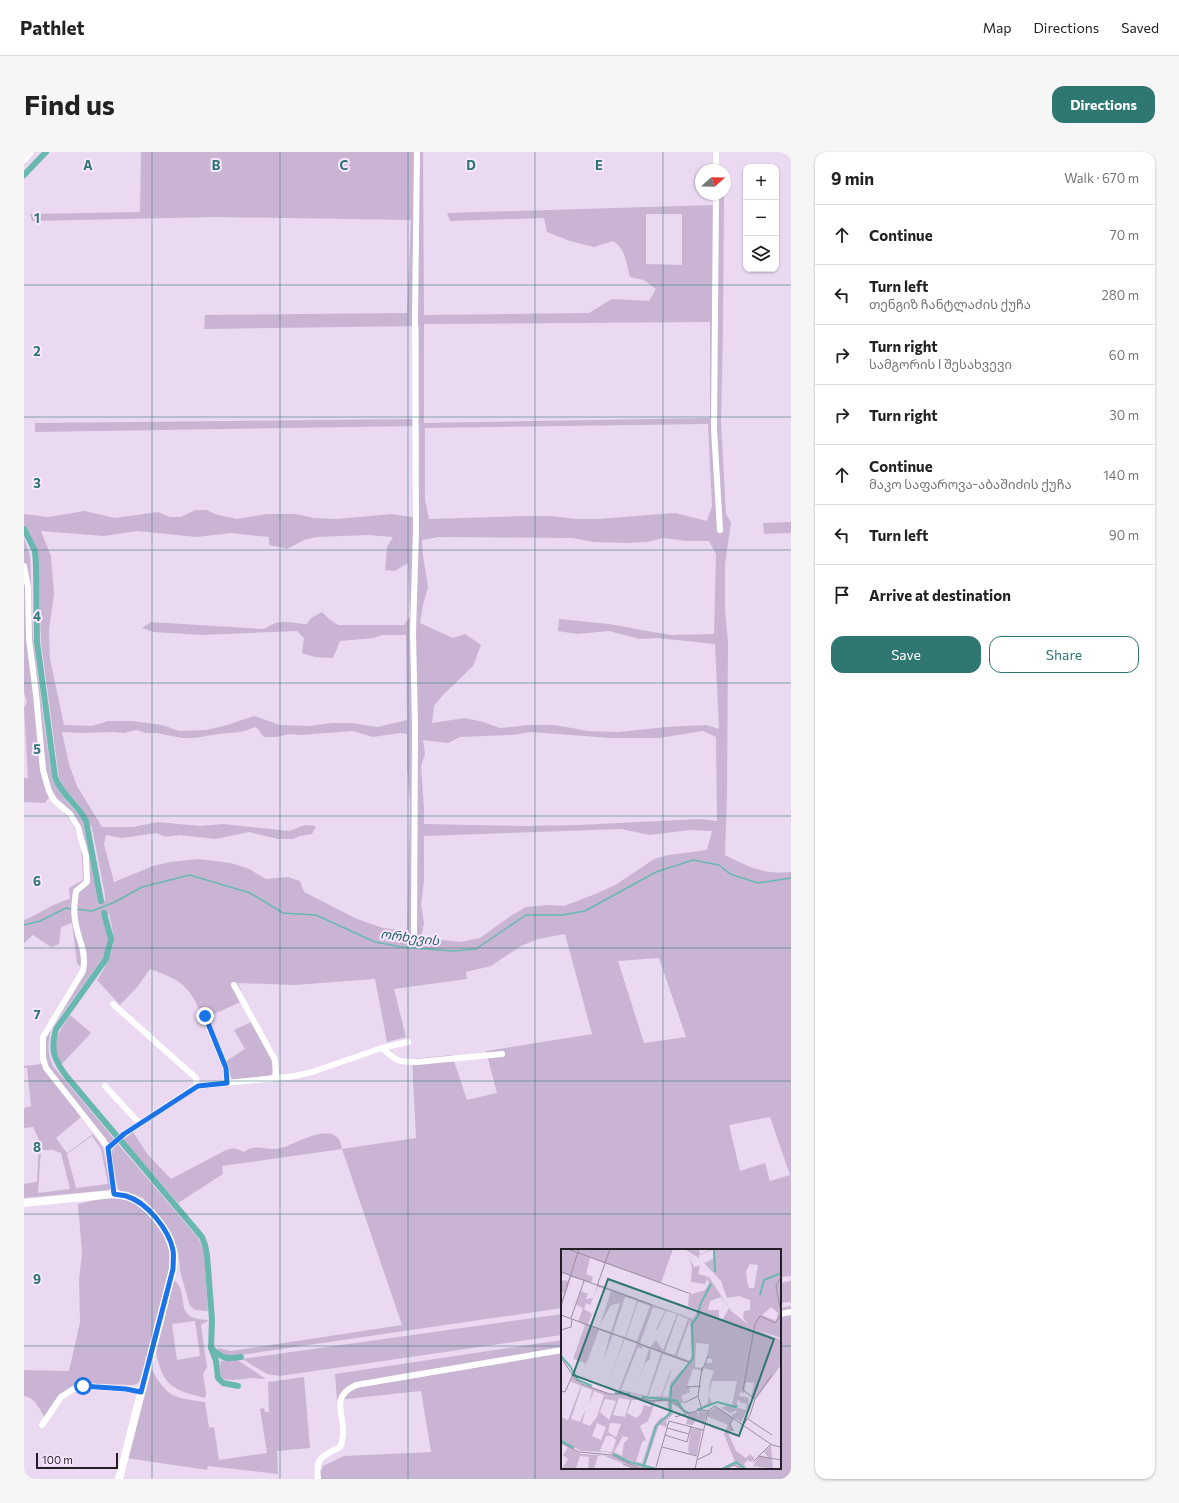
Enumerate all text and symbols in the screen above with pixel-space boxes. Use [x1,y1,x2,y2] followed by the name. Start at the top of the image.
[20,16,85,39] text: Pathlet
[983,19,1012,36] text: Map
[1034,19,1099,36] text: Directions
[1121,19,1159,36] text: Saved
[1052,86,1155,123] button: Directions
[24,87,115,121] text: Find us
[83,157,93,173] text: A
[212,157,221,173] text: B
[340,157,349,173] text: C
[466,157,476,173] text: D
[595,157,603,173] text: E
[695,164,731,200] north arrow
[743,164,779,272] map controls
[743,164,779,200] button: +
[831,168,874,189] text: 9 min
[1064,170,1139,186] text: Walk · 670 m
[743,200,779,236] button: −
[34,210,40,226] text: 1
[831,224,853,246] icon: ahead
[869,226,933,244] text: Continue
[1110,227,1139,243] text: 70 m
[743,236,779,272] button: layers
[869,277,928,295] text: Turn left
[831,284,853,306] icon: left
[1102,287,1139,303] text: 280 m
[869,296,1031,312] text: თენგიზ ჩანტლაძის ქუჩა
[869,337,938,355] text: Turn right
[33,343,41,359] text: 2
[831,344,853,366] icon: right
[1109,347,1139,363] text: 60 m
[869,356,1012,372] text: სამგორის I შესახვევი
[831,404,853,426] icon: right
[869,406,938,424] text: Turn right
[1109,407,1139,423] text: 30 m
[869,457,933,475] text: Continue
[831,464,853,486] icon: ahead
[1103,467,1139,483] text: 140 m
[33,475,41,491] text: 3
[869,476,1072,492] text: მაკო საფაროვა-აბაშიძის ქუჩა
[831,524,853,546] icon: left
[869,526,928,544] text: Turn left
[1109,527,1139,543] text: 90 m
[831,584,853,606] icon: arrive
[869,586,1011,604] text: Arrive at destination
[33,608,41,624] text: 4
[831,636,981,673] button: Save
[989,636,1139,673] button: Share
[33,741,41,757] text: 5
[33,873,41,889] text: 6
[380,925,441,950] water label: ორხევის
[33,1006,41,1022] text: 7
[196,1007,214,1025] route end
[33,1139,41,1155] text: 8
[561,1249,781,1469] inset map
[33,1271,41,1287] text: 9
[74,1377,92,1395] route start
[36,1451,118,1470] scale bar
[42,1453,73,1466] text: 100 m

